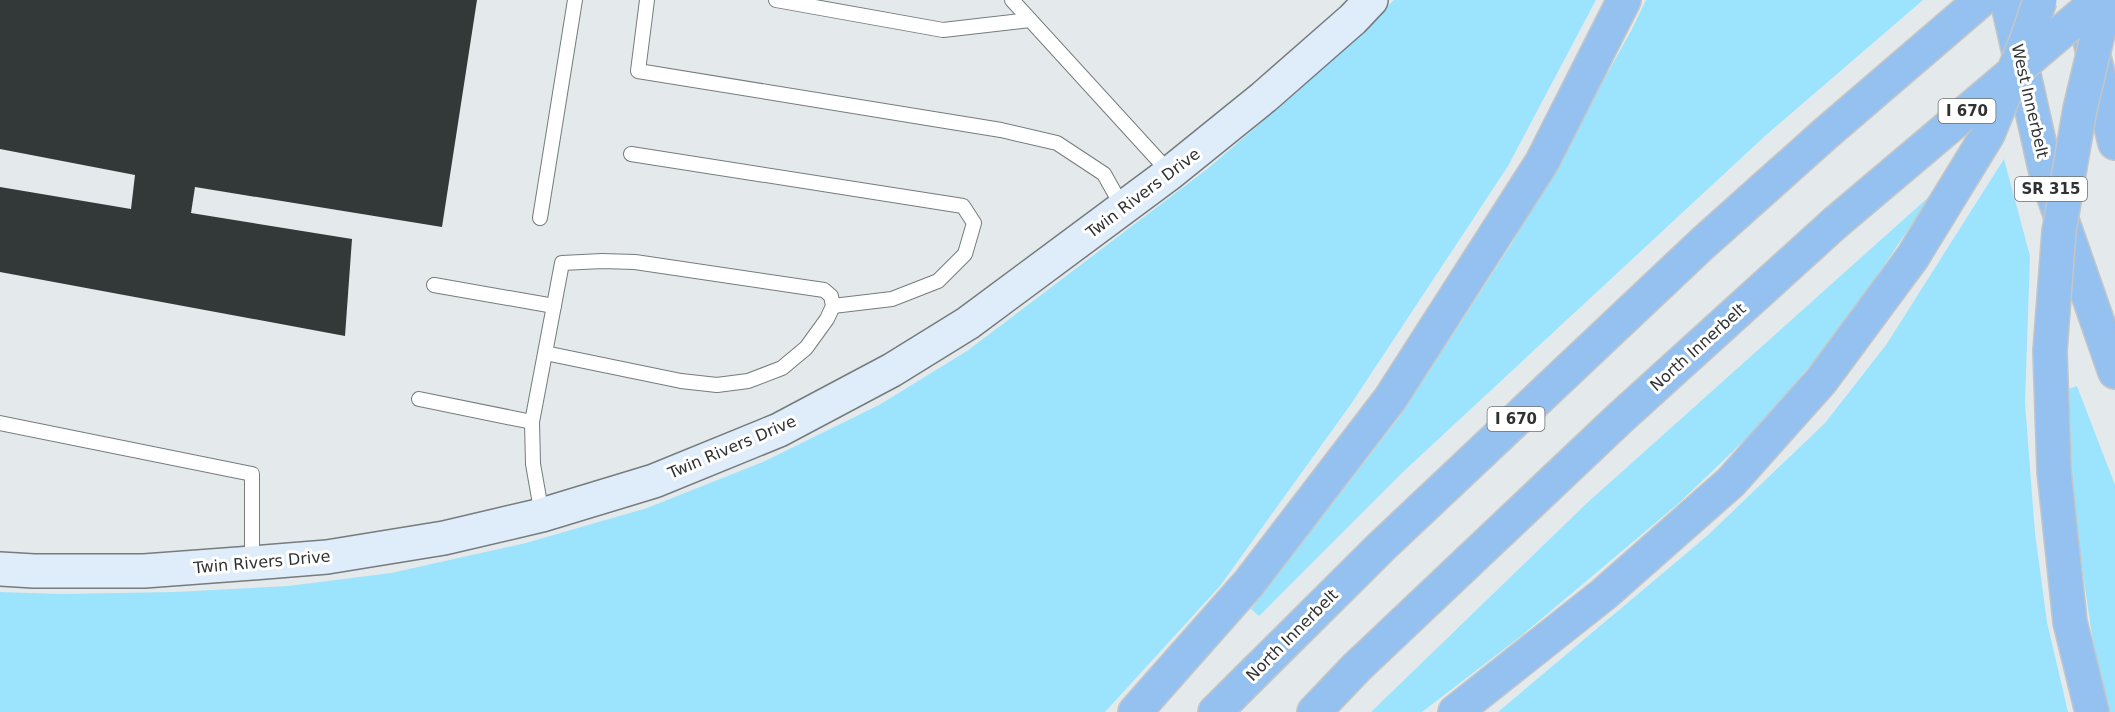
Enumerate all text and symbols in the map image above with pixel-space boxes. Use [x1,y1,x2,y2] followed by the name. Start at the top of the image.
[2008,42,2052,160] street label: West Innerbelt
[1938,99,1996,123] road number: I 670
[1082,144,1204,243] street label: Twin Rivers Drive
[2015,177,2087,201] road number: SR 315
[1646,299,1750,395] street label: North Innerbelt
[1488,407,1544,431] road number: I 670
[664,411,799,483] street label: Twin Rivers Drive
[192,547,331,578] street label: Twin Rivers Drive
[1242,585,1342,685] street label: North Innerbelt

